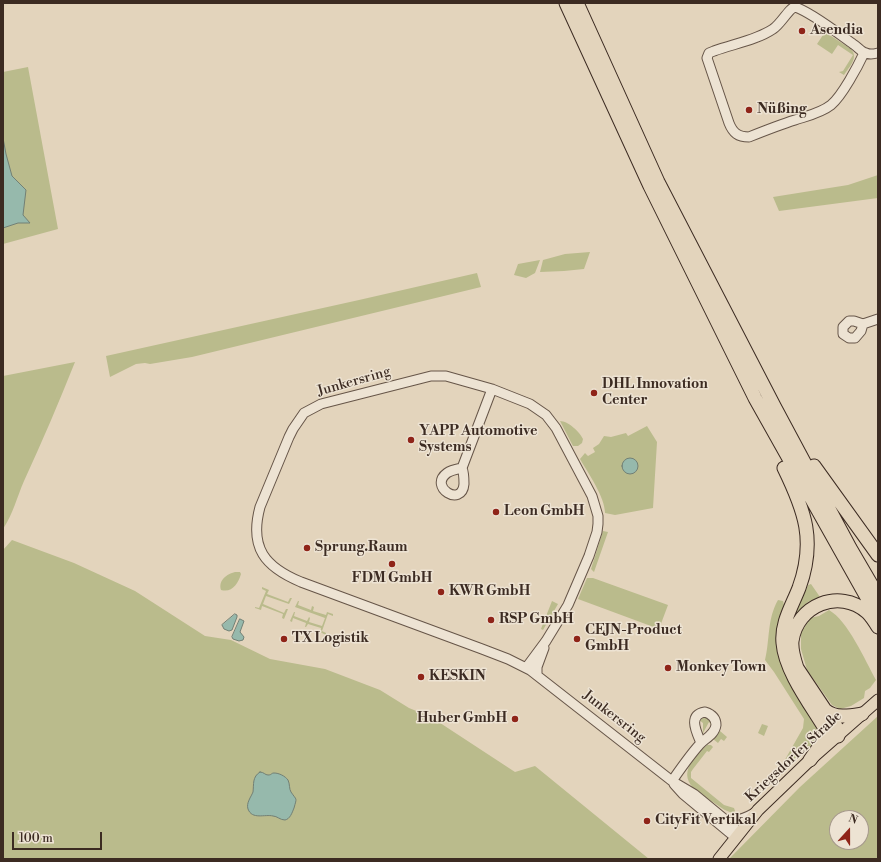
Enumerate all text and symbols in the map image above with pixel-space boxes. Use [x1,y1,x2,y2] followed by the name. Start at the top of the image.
[810,23,863,39] place label: Asendia
[797,26,807,36] marker: Asendia
[757,102,807,118] place label: Nüßing
[744,105,754,115] marker: Nüßing
[315,364,393,400] street label: Junkersring
[602,377,708,410] place label: DHL Innovation Center
[589,388,599,398] marker: DHL Innovation Center
[419,424,537,456] place label: YAPP Automotive Systems
[406,435,416,445] marker: YAPP Automotive Systems
[504,504,584,520] place label: Leon GmbH
[491,507,501,517] marker: Leon GmbH
[315,540,408,556] place label: Sprung.Raum
[302,543,312,553] marker: Sprung.Raum
[387,559,397,569] marker: FDM GmbH
[352,571,432,587] place label: FDM GmbH
[449,584,530,600] place label: KWR GmbH
[436,587,446,597] marker: KWR GmbH
[499,612,574,628] place label: RSP GmbH
[486,615,496,625] marker: RSP GmbH
[585,623,682,656] place label: CEJN-Product GmbH
[292,631,369,647] place label: TX Logistik
[279,634,289,644] marker: TX Logistik
[572,634,582,644] marker: CEJN-Product GmbH
[676,660,766,676] place label: Monkey Town
[663,663,673,673] marker: Monkey Town
[429,669,486,685] place label: KESKIN
[416,672,426,682] marker: KESKIN
[579,687,649,747] street label: Junkersring
[742,708,846,806] street label: Kriegsdorfer Straße
[417,711,507,727] place label: Huber GmbH
[510,714,520,724] marker: Huber GmbH
[829,810,869,850] north arrow
[846,812,860,828] text: N
[655,813,756,829] place label: CityFit Vertikal
[642,816,652,826] marker: CityFit Vertikal
[14,824,104,850] scale bar
[19,831,53,846] text: 100 m

